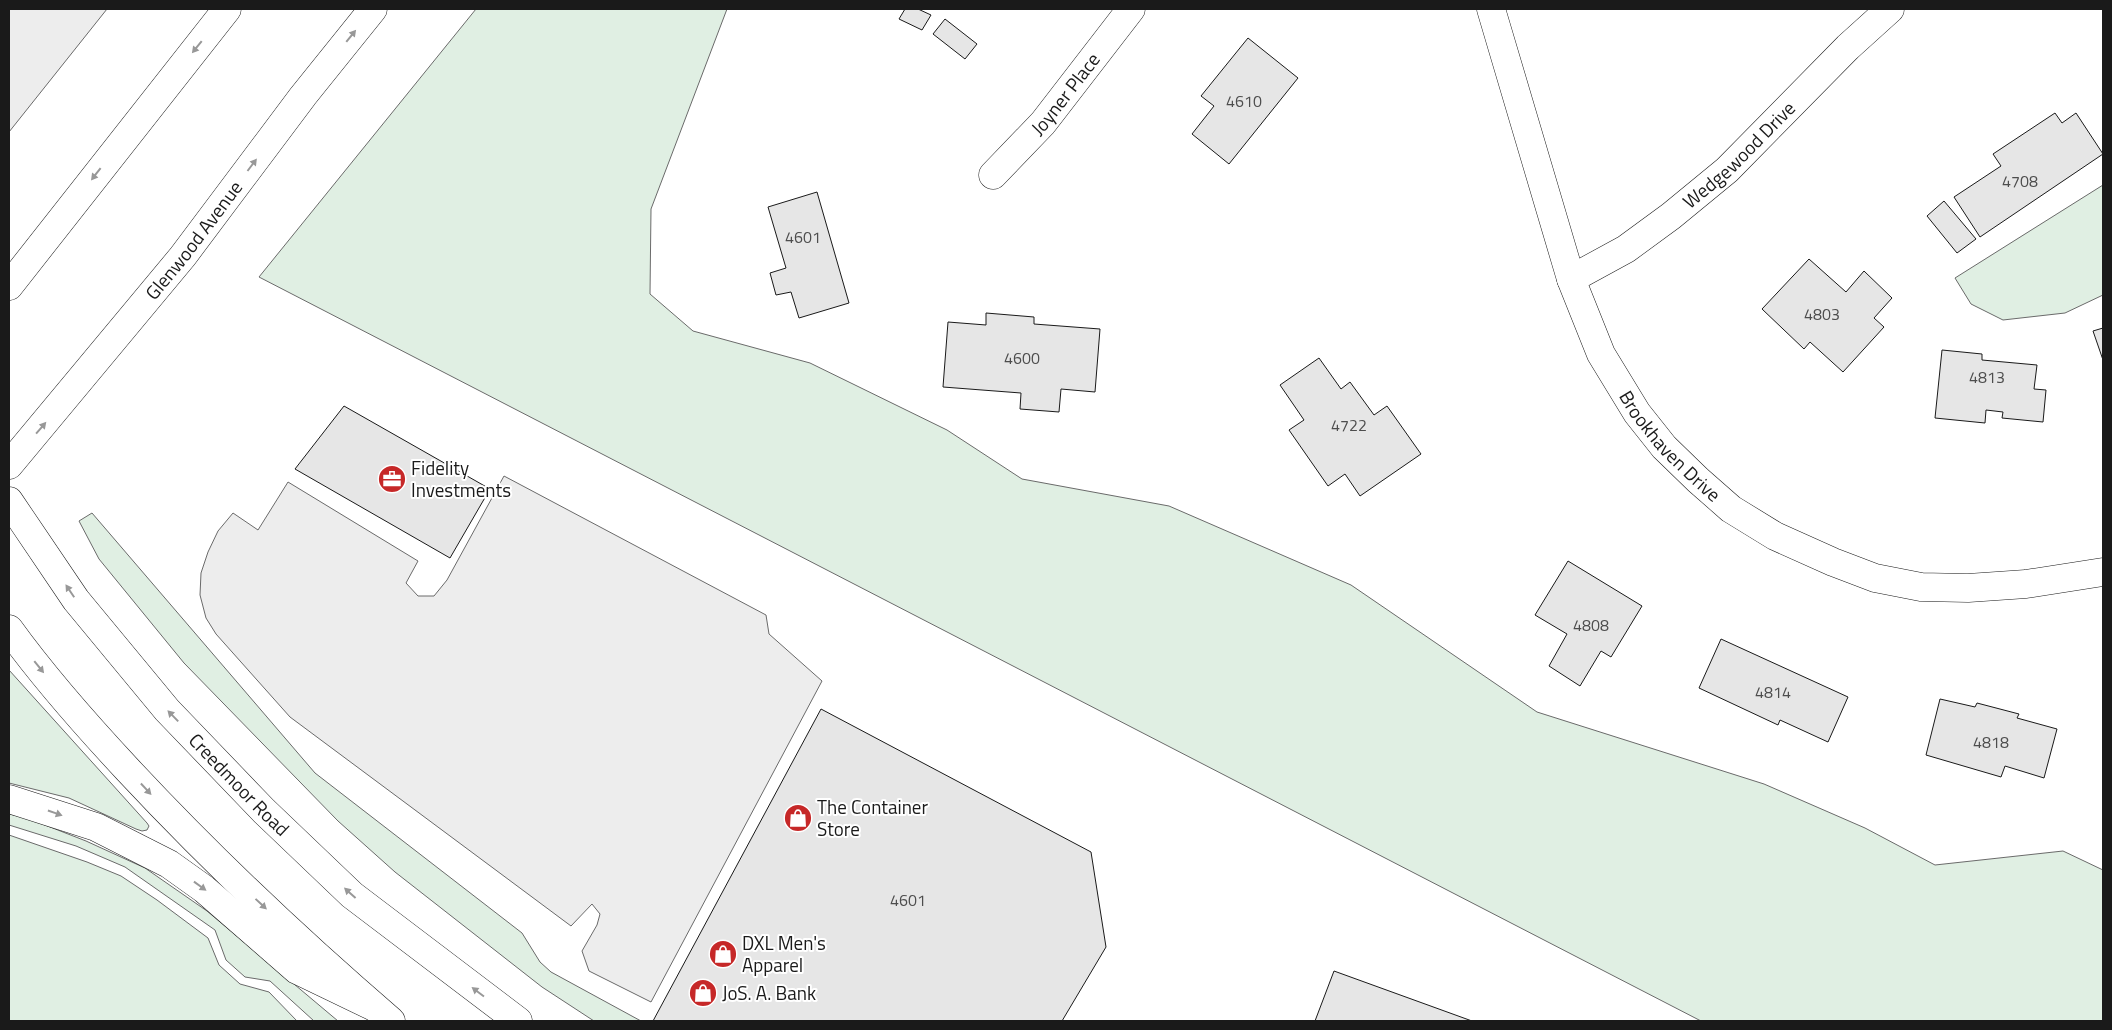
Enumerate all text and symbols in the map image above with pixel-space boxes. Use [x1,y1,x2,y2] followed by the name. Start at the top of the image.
[346,30,357,43] one-way arrow
[191,40,202,53] one-way arrow
[1024,46,1107,141] street label: Joyner Place
[1226,89,1262,113] house number: 4610
[1676,94,1801,215] street label: Wedgewood Drive
[246,159,257,172] one-way arrow
[91,167,102,180] one-way arrow
[2002,169,2038,193] house number: 4708
[138,174,249,306] street label: Glenwood Avenue
[785,225,821,249] house number: 4601
[1804,302,1840,326] house number: 4803
[1004,346,1040,370] house number: 4600
[1969,365,2005,389] house number: 4813
[1612,384,1728,508] street label: Brookhaven Drive
[1331,413,1367,437] house number: 4722
[35,422,46,435] one-way arrow
[411,453,511,504] place label: Fidelity Investments
[377,464,407,494] office icon: Fidelity Investments
[65,584,75,598] one-way arrow
[1573,613,1609,637] house number: 4808
[33,661,44,674] one-way arrow
[1755,680,1791,704] house number: 4814
[167,711,179,723] one-way arrow
[182,726,296,842] street label: Creedmoor Road
[1973,730,2009,754] house number: 4818
[140,783,152,795] one-way arrow
[817,792,928,843] place label: The Container Store
[783,803,813,833] shop icon: The Container Store
[48,810,63,817] one-way arrow
[193,881,207,891] one-way arrow
[344,887,356,899] one-way arrow
[890,888,926,912] house number: 4601
[254,898,266,910] one-way arrow
[742,928,826,979] place label: DXL Men's Apparel
[708,939,738,969] shop icon: DXL Men's Apparel
[688,978,718,1008] shop icon: JoS. A. Bank
[722,978,816,1007] place label: JoS. A. Bank
[472,987,485,998] one-way arrow

